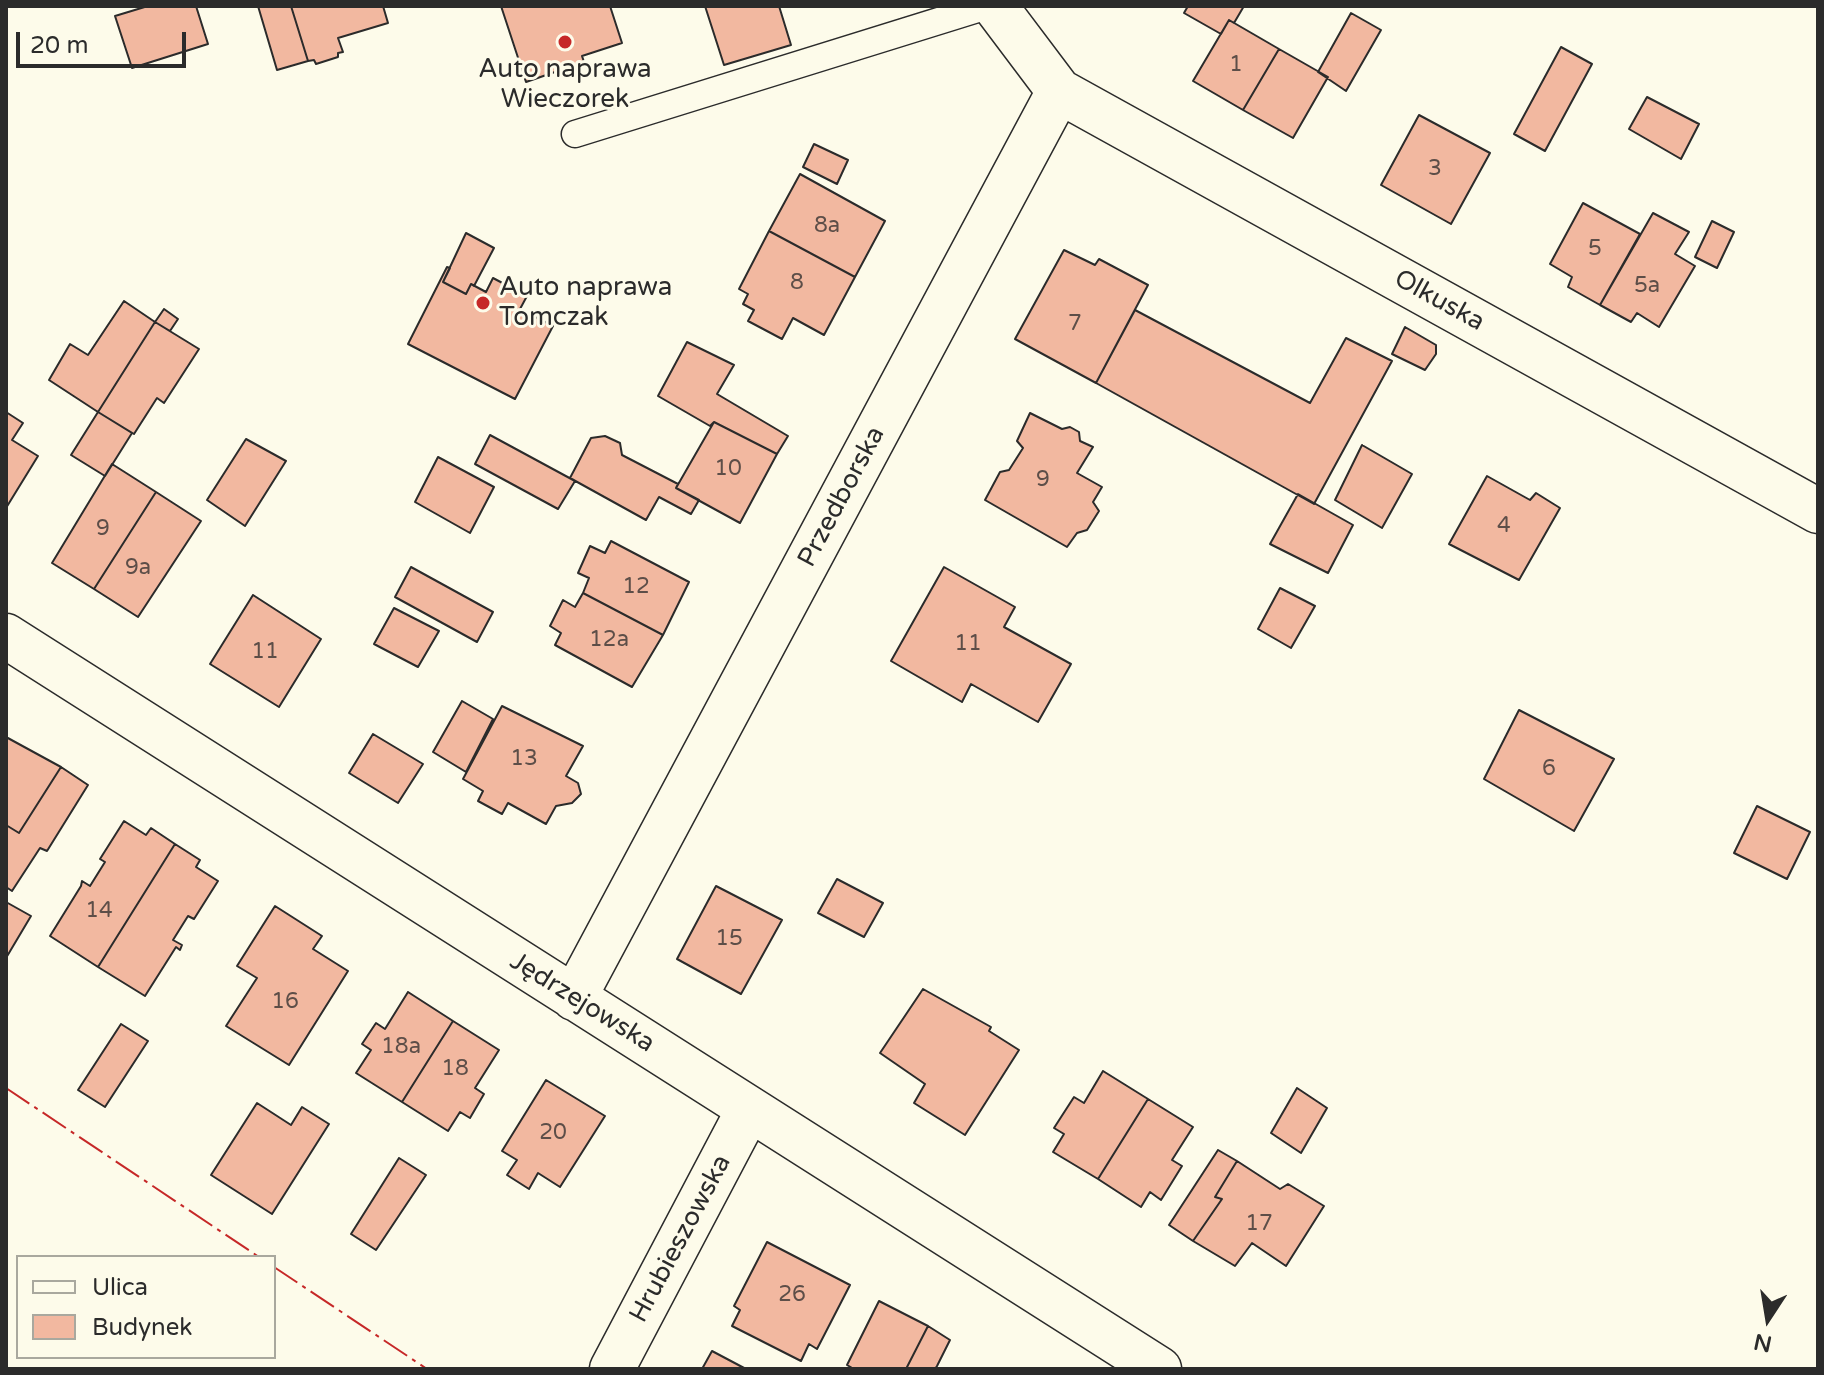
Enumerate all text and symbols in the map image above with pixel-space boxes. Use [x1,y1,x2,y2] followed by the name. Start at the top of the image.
[20,16,190,66] scale bar
[30,31,88,60] text: 20 m
[556,33,574,51] marker: Auto naprawa Wieczorek
[1229,52,1243,78] house number: 1
[478,54,652,116] place label: Auto naprawa Wieczorek
[1428,156,1442,182] house number: 3
[814,213,840,239] house number: 8a
[1588,236,1602,262] house number: 5
[1388,264,1490,338] street label: Olkuska
[790,270,804,296] house number: 8
[499,272,672,334] place label: Auto naprawa Tomczak
[1634,273,1660,299] house number: 5a
[474,294,492,312] marker: Auto naprawa Tomczak
[1068,311,1082,337] house number: 7
[792,421,892,573] street label: Przedborska
[714,456,742,482] house number: 10
[1036,467,1050,493] house number: 9
[1497,513,1511,539] house number: 4
[96,516,110,542] house number: 9
[125,555,151,581] house number: 9a
[622,574,650,600] house number: 12
[589,627,629,653] house number: 12a
[954,631,982,657] house number: 11
[251,639,279,665] house number: 11
[510,746,538,772] house number: 13
[1542,756,1556,782] house number: 6
[85,898,113,924] house number: 14
[715,926,743,952] house number: 15
[504,946,660,1060] street label: Jędrzejowska
[271,989,299,1015] house number: 16
[381,1034,421,1060] house number: 18a
[441,1056,469,1082] house number: 18
[539,1120,567,1146] house number: 20
[624,1150,738,1328] street label: Hrubieszowska
[1245,1211,1273,1237] house number: 17
[16,1255,276,1359] legend
[92,1273,148,1302] text: Ulica
[1728,1279,1808,1359] north arrow
[778,1282,806,1308] house number: 26
[92,1313,192,1342] text: Budynek
[1752,1328,1774,1357] text: N

